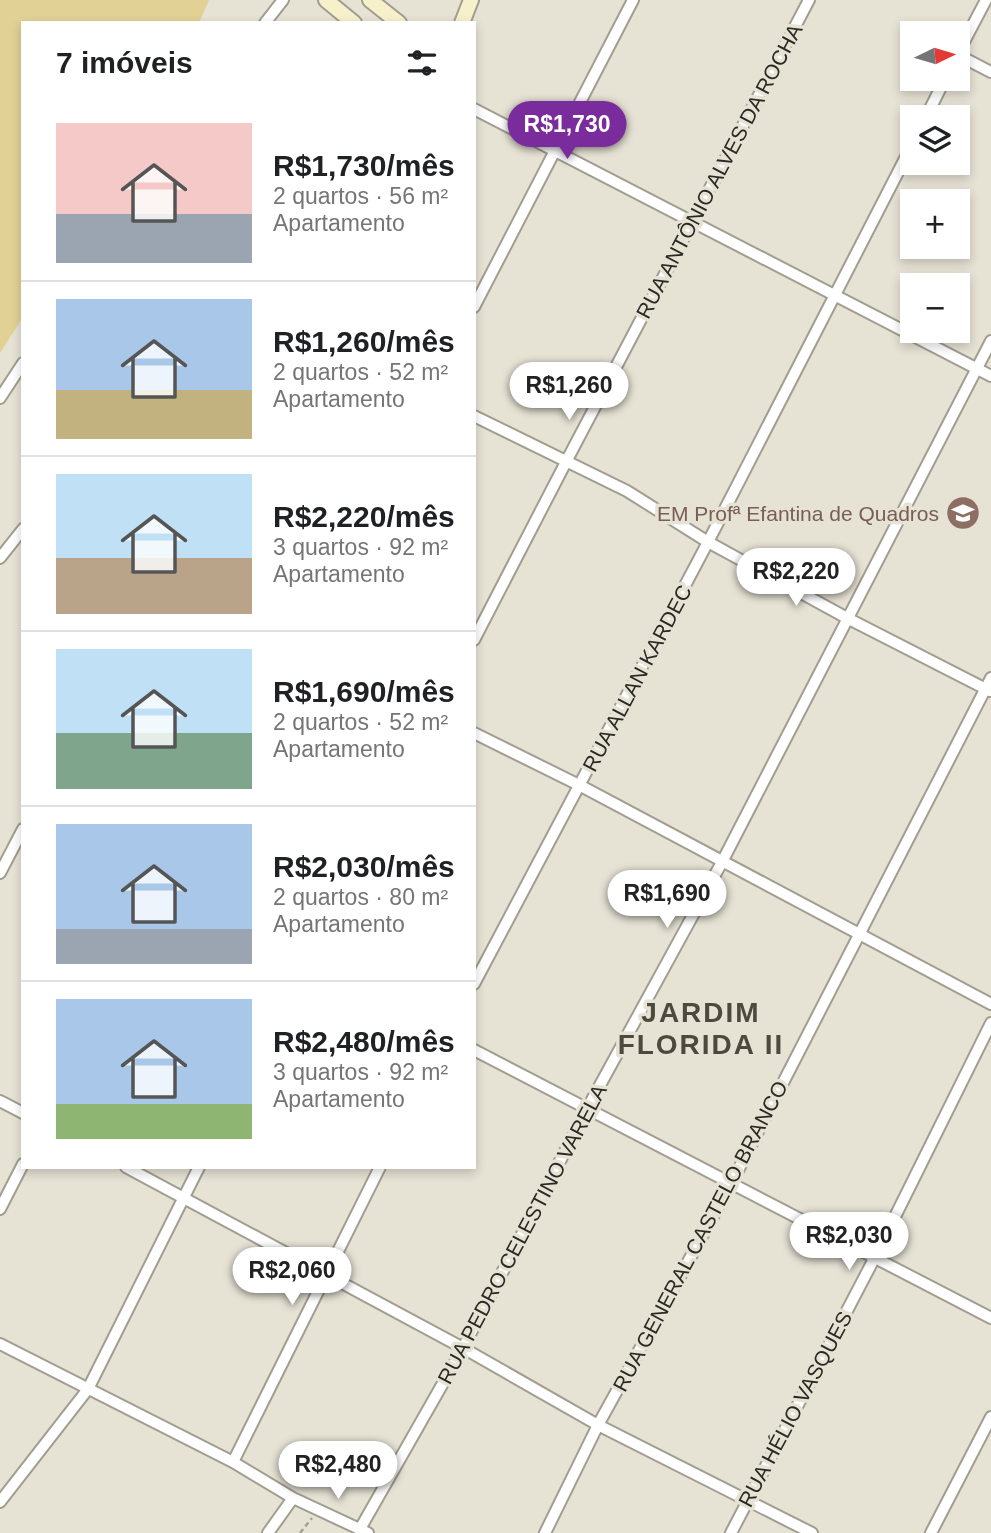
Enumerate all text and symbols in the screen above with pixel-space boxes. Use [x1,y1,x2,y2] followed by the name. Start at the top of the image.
[631,20,807,322] street label: RUA ANTÔNIO ALVES DA ROCHA
[900,21,970,91] north arrow
[900,21,970,343] map controls
[403,44,441,82] icon: filters
[56,46,193,79] text: 7 imóveis
[502,102,632,161] pin: R$1,730
[900,105,970,175] button: layers
[524,111,610,137] text: R$1,730
[273,149,455,182] text: R$1,730/mês
[112,151,196,235] icon: home
[273,183,448,209] text: 2 quartos · 56 m²
[900,189,970,259] button: +
[273,210,405,236] text: Apartamento
[900,273,970,343] button: −
[273,325,455,358] text: R$1,260/mês
[112,327,196,411] icon: home
[273,359,448,385] text: 2 quartos · 52 m²
[504,362,634,422] pin: R$1,260
[526,372,612,398] text: R$1,260
[273,386,405,412] text: Apartamento
[944,494,982,532] school or university icon: EM Profª Efantina de Quadros
[273,500,455,533] text: R$2,220/mês
[112,502,196,586] icon: home
[657,502,939,525] place label: EM Profª Efantina de Quadros
[273,534,448,560] text: 3 quartos · 92 m²
[731,548,861,608] pin: R$2,220
[753,558,839,584] text: R$2,220
[273,561,405,587] text: Apartamento
[578,581,696,775] street label: RUA ALLAN KARDEC
[273,675,455,708] text: R$1,690/mês
[112,677,196,761] icon: home
[273,709,448,735] text: 2 quartos · 52 m²
[273,736,405,762] text: Apartamento
[273,850,455,883] text: R$2,030/mês
[112,852,196,936] icon: home
[602,870,732,930] pin: R$1,690
[624,880,710,906] text: R$1,690
[273,884,448,910] text: 2 quartos · 80 m²
[273,911,405,937] text: Apartamento
[618,997,784,1060] district label: JARDIM FLORIDA II
[273,1025,455,1058] text: R$2,480/mês
[112,1027,196,1111] icon: home
[273,1059,448,1085] text: 3 quartos · 92 m²
[608,1077,792,1395] street label: RUA GENERAL CASTELO BRANCO
[433,1080,611,1388] street label: RUA PEDRO CELESTINO VARELA
[273,1086,405,1112] text: Apartamento
[784,1212,914,1272] pin: R$2,030
[806,1222,892,1248] text: R$2,030
[227,1248,357,1307] pin: R$2,060
[249,1257,335,1283] text: R$2,060
[734,1307,856,1511] street label: RUA HÉLIO VASQUES
[273,1442,403,1501] pin: R$2,480
[295,1451,381,1477] text: R$2,480

